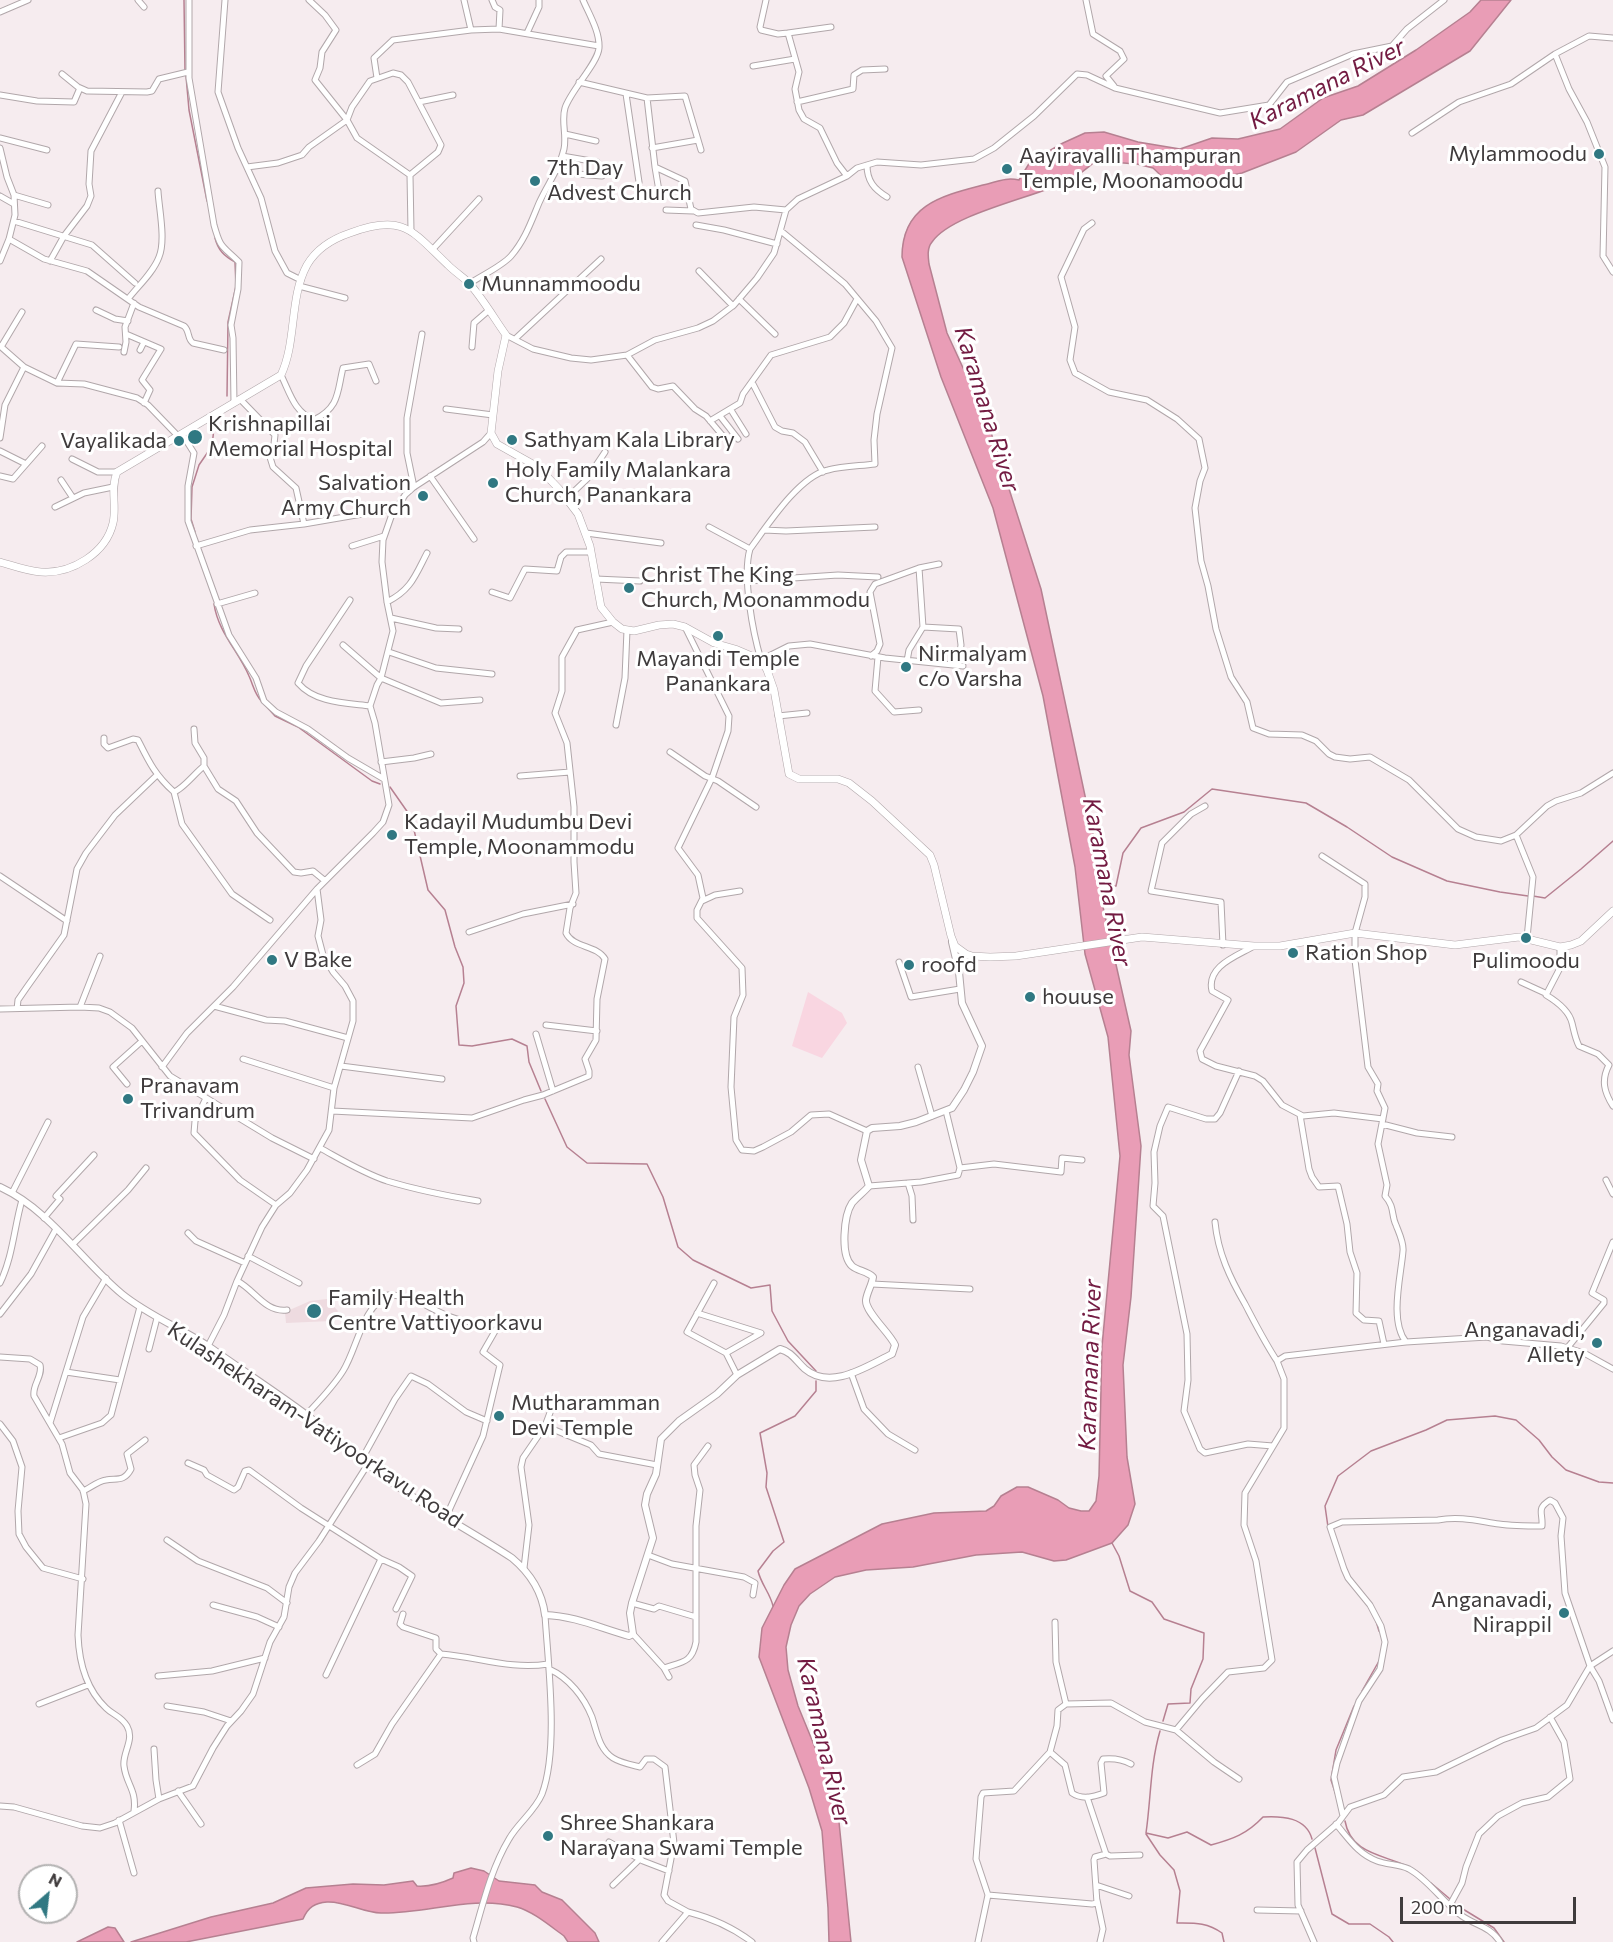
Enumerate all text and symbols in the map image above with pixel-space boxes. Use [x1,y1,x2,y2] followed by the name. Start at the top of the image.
[1244,32,1410,136] water label: Karamana River
[1449,141,1587,167] place label: Mylammoodu
[1019,143,1243,194] place label: Aayiravalli Thampuran Temple, Moonamoodu
[1592,147,1606,161] marker: Mylammoodu
[547,155,692,206] place label: 7th Day Advest Church
[1000,162,1014,176] marker: Aayiravalli Thampuran Temple, Moonamoodu
[528,174,542,188] marker: 7th Day Advest Church
[481,271,641,297] place label: Munnammoodu
[462,277,476,291] marker: Munnammoodu
[948,323,1026,495] water label: Karamana River
[208,411,393,463] place label: Krishnapillai Memorial Hospital
[524,427,735,453] place label: Sathyam Kala Library
[60,428,167,454] place label: Vayalikada
[186,428,204,446] marker: Krishnapillai Memorial Hospital
[505,433,519,447] marker: Sathyam Kala Library
[172,434,186,448] marker: Vayalikada
[505,457,731,508] place label: Holy Family Malankara Church, Panankara
[281,470,411,522] place label: Salvation Army Church
[486,476,500,490] marker: Holy Family Malankara Church, Panankara
[416,489,430,503] marker: Salvation Army Church
[641,562,870,614] place label: Christ The King Church, Moonammodu
[622,581,636,595] marker: Christ The King Church, Moonammodu
[711,629,725,643] marker: Mayandi Temple Panankara
[918,641,1027,692] place label: Nirmalyam c/o Varsha
[636,646,800,698] place label: Mayandi Temple Panankara
[899,660,913,674] marker: Nirmalyam c/o Varsha
[1077,795,1137,969] water label: Karamana River
[404,809,634,860] place label: Kadayil Mudumbu Devi Temple, Moonammodu
[385,828,399,842] marker: Kadayil Mudumbu Devi Temple, Moonammodu
[1519,931,1533,945] marker: Pulimoodu
[1305,940,1427,966] place label: Ration Shop
[1286,946,1300,960] marker: Ration Shop
[284,947,352,973] place label: V Bake
[1472,948,1580,974] place label: Pulimoodu
[921,952,977,978] place label: roofd
[265,953,279,967] marker: V Bake
[902,958,916,972] marker: roofd
[1042,984,1114,1010] place label: houuse
[1023,990,1037,1004] marker: houuse
[140,1073,255,1124] place label: Pranavam Trivandrum
[121,1092,135,1106] marker: Pranavam Trivandrum
[1073,1279,1107,1451] water label: Karamana River
[328,1285,542,1336] place label: Family Health Centre Vattiyoorkavu
[305,1302,323,1320] marker: Family Health Centre Vattiyoorkavu
[163,1316,467,1534] street label: Kulashekharam-Vatiyoorkavu Road
[1464,1317,1585,1368] place label: Anganavadi, Allety
[1590,1336,1604,1350] marker: Anganavadi, Allety
[511,1390,660,1442] place label: Mutharamman Devi Temple
[492,1409,506,1423] marker: Mutharamman Devi Temple
[1431,1587,1552,1639] place label: Anganavadi, Nirappil
[1557,1606,1571,1620] marker: Anganavadi, Nirappil
[791,1654,857,1828] water label: Karamana River
[560,1810,803,1862] place label: Shree Shankara Narayana Swami Temple
[541,1829,555,1843] marker: Shree Shankara Narayana Swami Temple
[18,1864,78,1924] north arrow
[46,1868,66,1891] text: N
[1403,1885,1578,1923] scale bar
[1411,1896,1464,1918] text: 200 m

